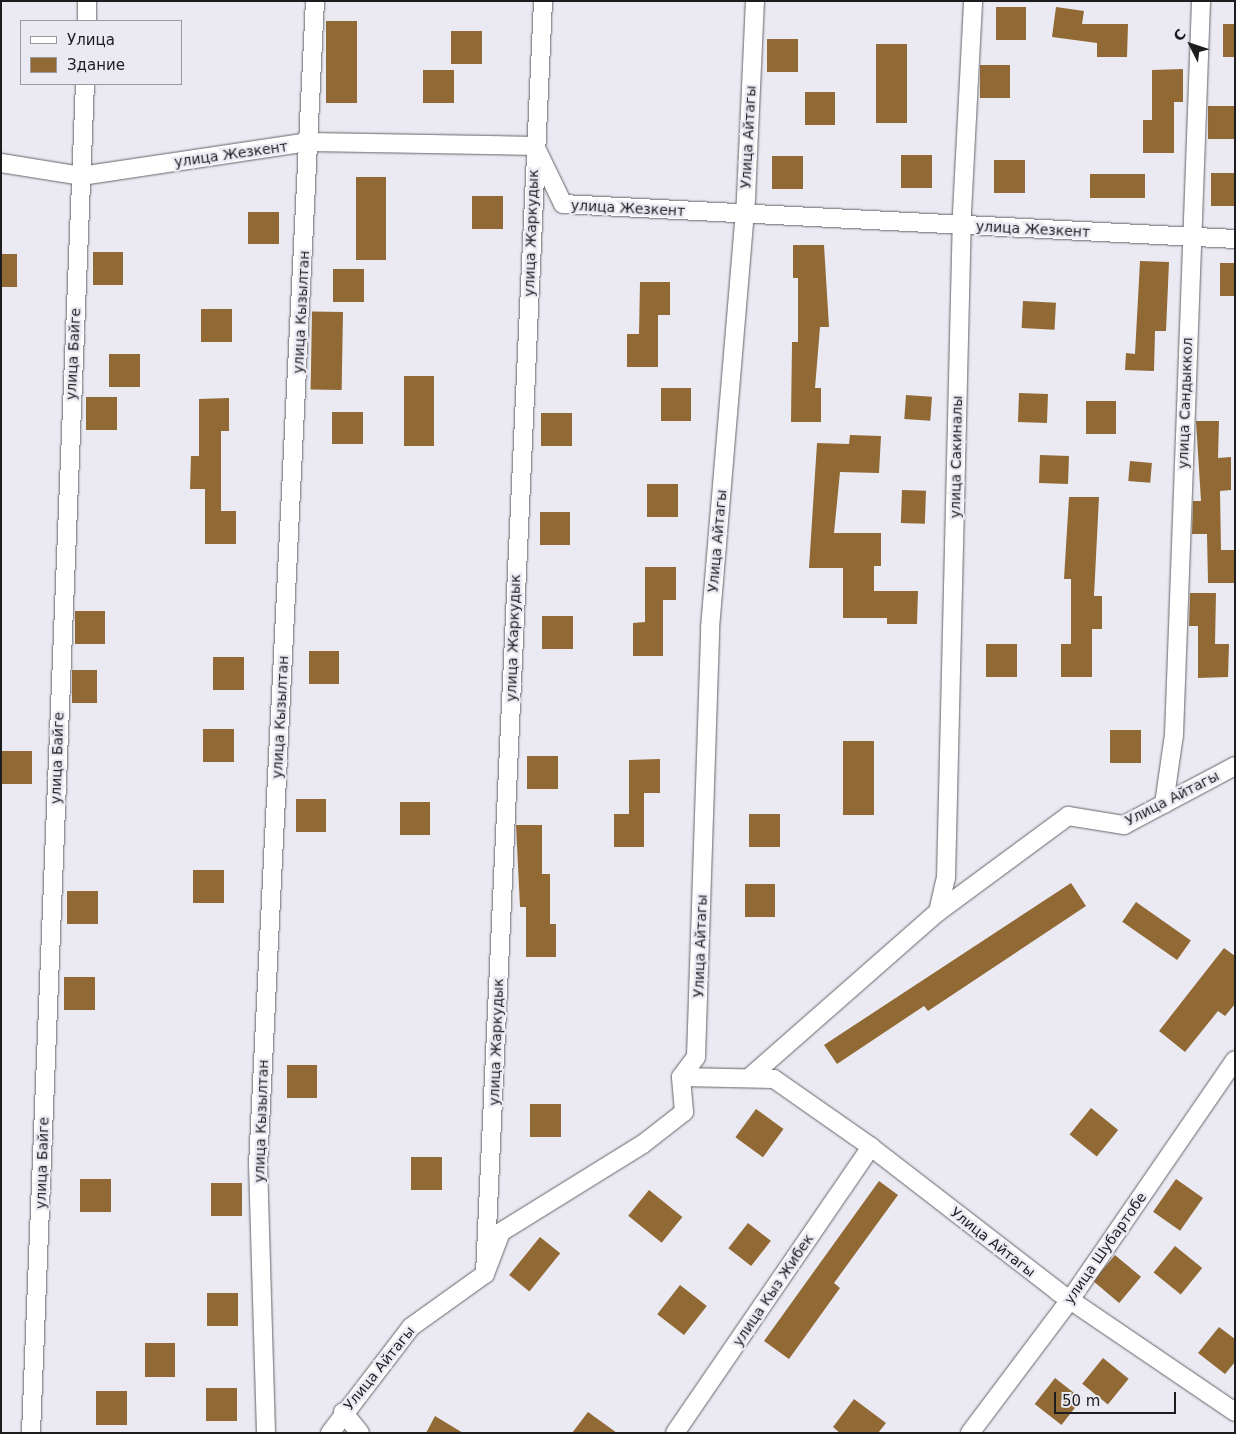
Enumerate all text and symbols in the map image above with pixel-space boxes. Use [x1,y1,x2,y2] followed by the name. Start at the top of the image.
[20,20,182,85] legend
[1166,20,1216,70] north arrow
[1170,26,1189,44] text: С
[67,31,115,49] text: Улица
[67,56,125,74] text: Здание
[737,85,759,189] street label: Улица Айтагы
[173,138,289,170] street label: улица Жезкент
[520,169,542,297] street label: улица Жаркудык
[570,197,686,219] street label: улица Жезкент
[975,218,1091,240] street label: улица Жезкент
[289,250,313,374] street label: улица Кызылтан
[62,308,84,400] street label: улица Байге
[1174,337,1196,469] street label: улица Сандыккол
[947,396,965,518] street label: улица Сакиналы
[704,489,730,593] street label: Улица Айтагы
[502,574,524,702] street label: улица Жаркудык
[268,655,292,779] street label: улица Кызылтан
[47,712,67,804] street label: улица Байге
[1122,767,1222,829] street label: Улица Айтагы
[690,894,710,998] street label: Улица Айтагы
[485,978,507,1106] street label: улица Жаркудык
[250,1059,272,1183] street label: улица Кызылтан
[32,1117,52,1209] street label: улица Байге
[1060,1189,1150,1307] street label: улица Шубартобе
[947,1204,1039,1280] street label: Улица Айтагы
[729,1231,817,1349] street label: улица Кыз Жибек
[340,1323,418,1413] street label: Улица Айтагы
[1056,1382,1178,1414] scale bar
[1062,1392,1100,1410] text: 50 m

